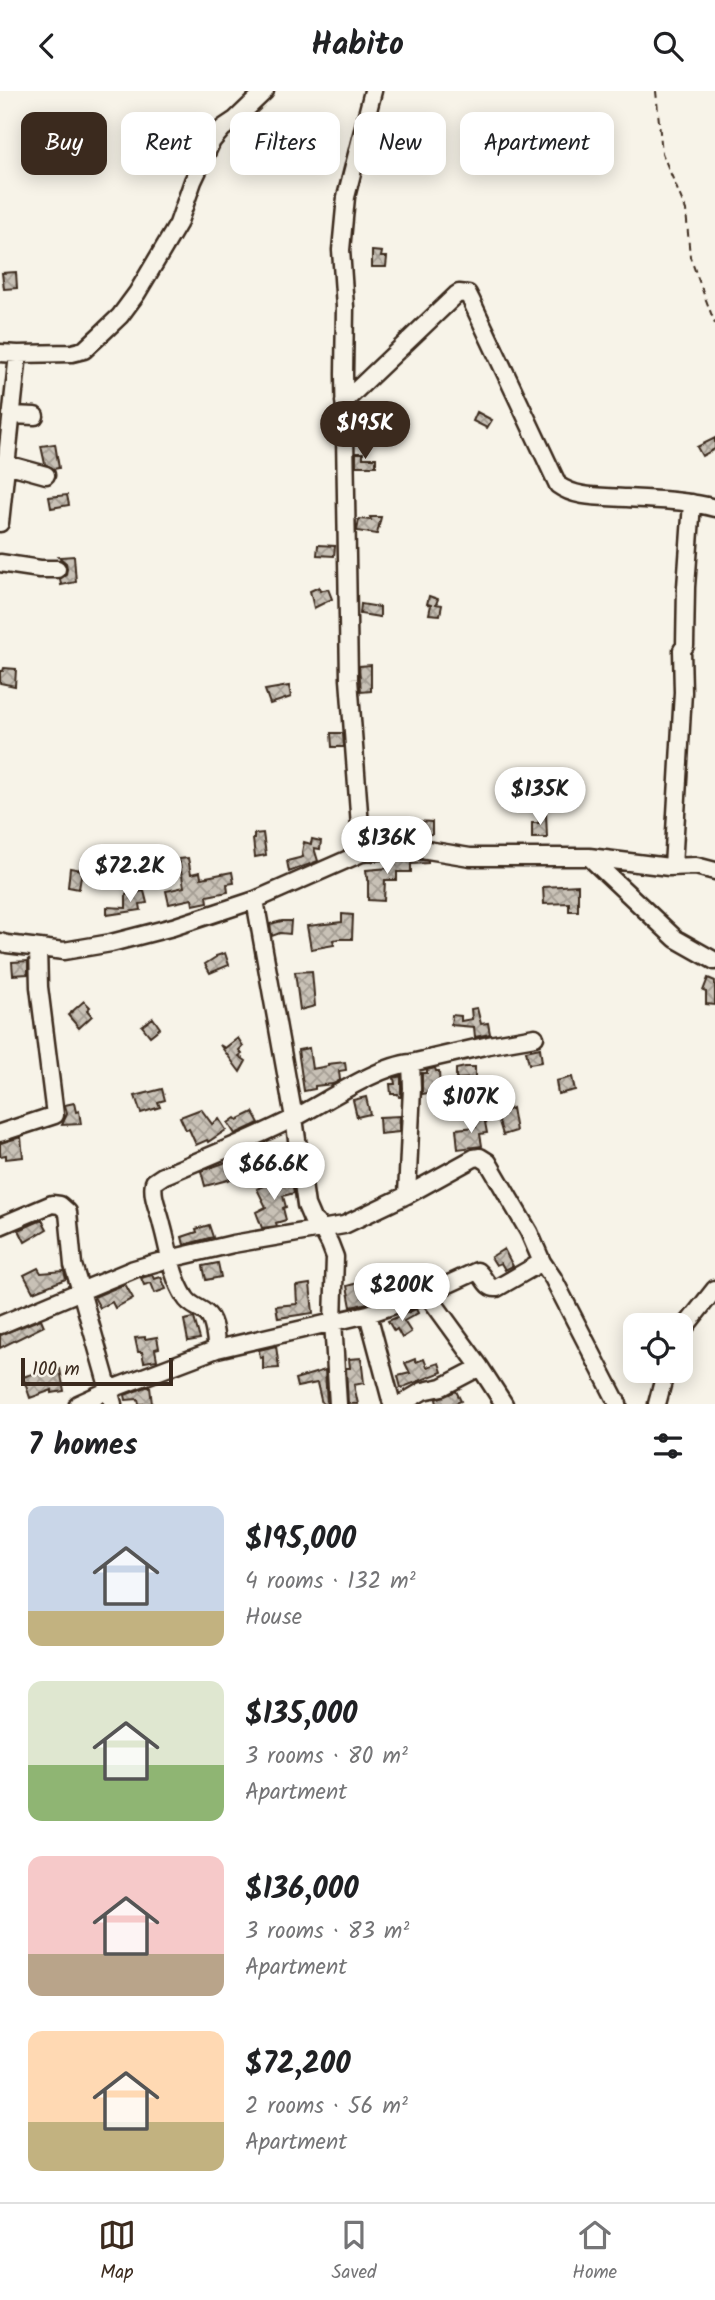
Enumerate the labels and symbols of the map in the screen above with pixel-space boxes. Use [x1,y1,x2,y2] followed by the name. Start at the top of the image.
[316,401,414,461] pin: $195K
[491,767,589,827] pin: $135K
[338,817,436,876] pin: $136K
[73,845,187,904] pin: $72.2K
[422,1075,520,1135] pin: $107K
[217,1143,331,1202] pin: $66.6K
[353,1263,451,1323] pin: $200K
[21,1355,173,1387] scale bar

